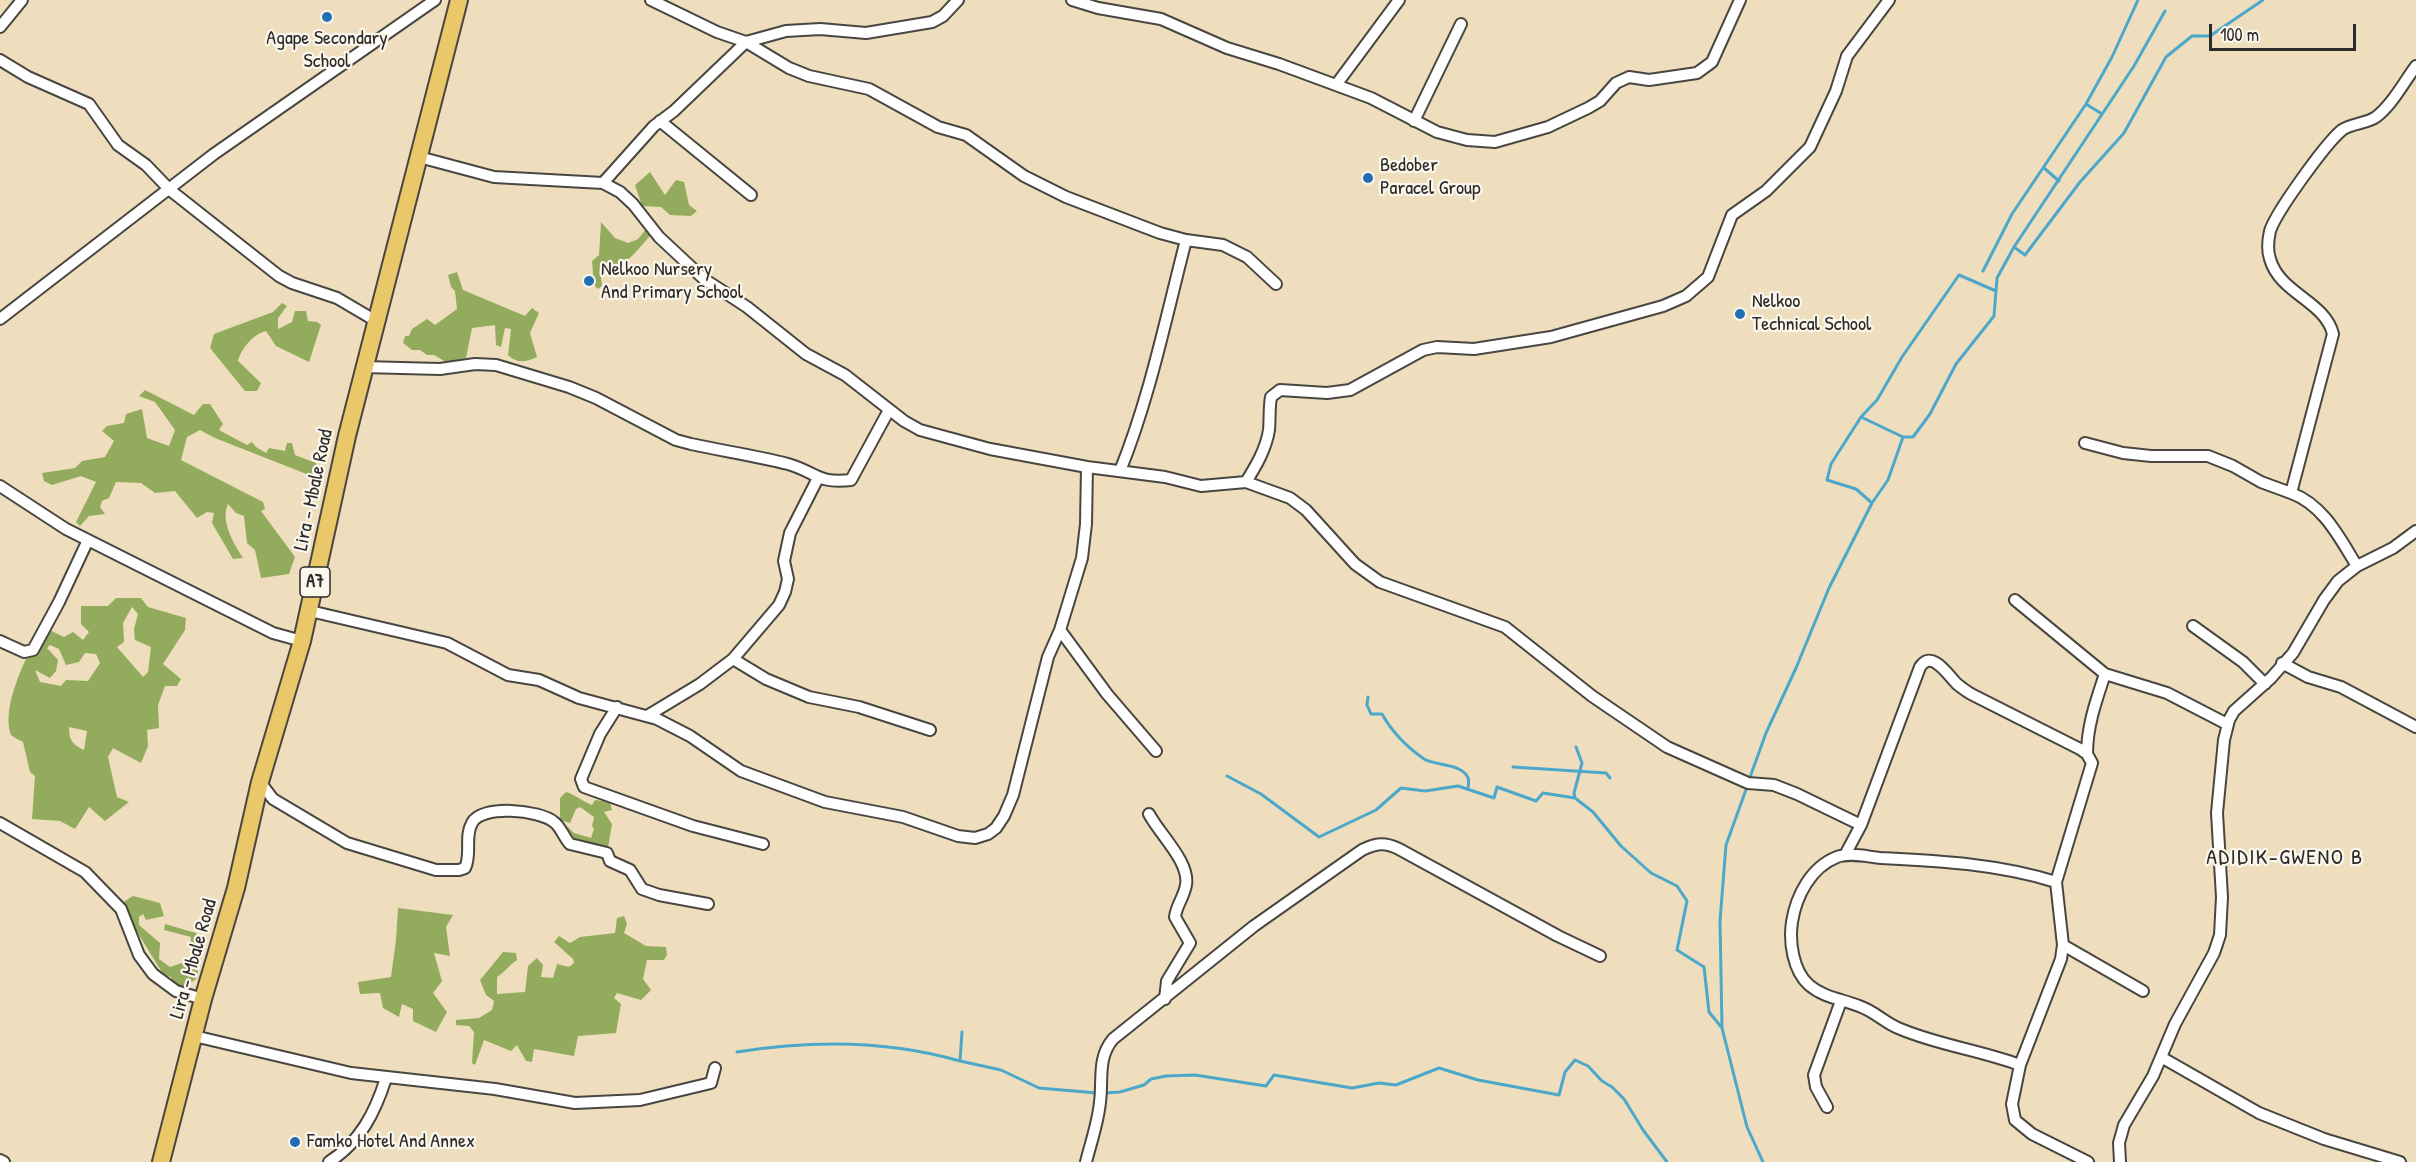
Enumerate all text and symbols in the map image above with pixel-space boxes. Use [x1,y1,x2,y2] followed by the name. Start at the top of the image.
[320,10,334,24] marker: Agape Secondary School
[2212,12,2359,50] scale bar
[2220,22,2259,47] text: 100 m
[266,27,388,74] place label: Agape Secondary School
[1380,154,1481,201] place label: Bedober Paracel Group
[1361,171,1375,185] marker: Bedober Paracel Group
[601,258,743,305] place label: Nelkoo Nursery And Primary School
[582,274,596,288] marker: Nelkoo Nursery And Primary School
[1752,290,1871,337] place label: Nelkoo Technical School
[1733,307,1747,321] marker: Nelkoo Technical School
[289,427,339,553] street label: Lira - Mbale Road
[300,567,330,597] road number: A7
[2206,845,2364,871] district label: ADIDIK-GWENO B
[165,896,223,1022] street label: Lira - Mbale Road
[307,1130,475,1154] place label: Famko Hotel And Annex
[288,1135,302,1149] marker: Famko Hotel And Annex

